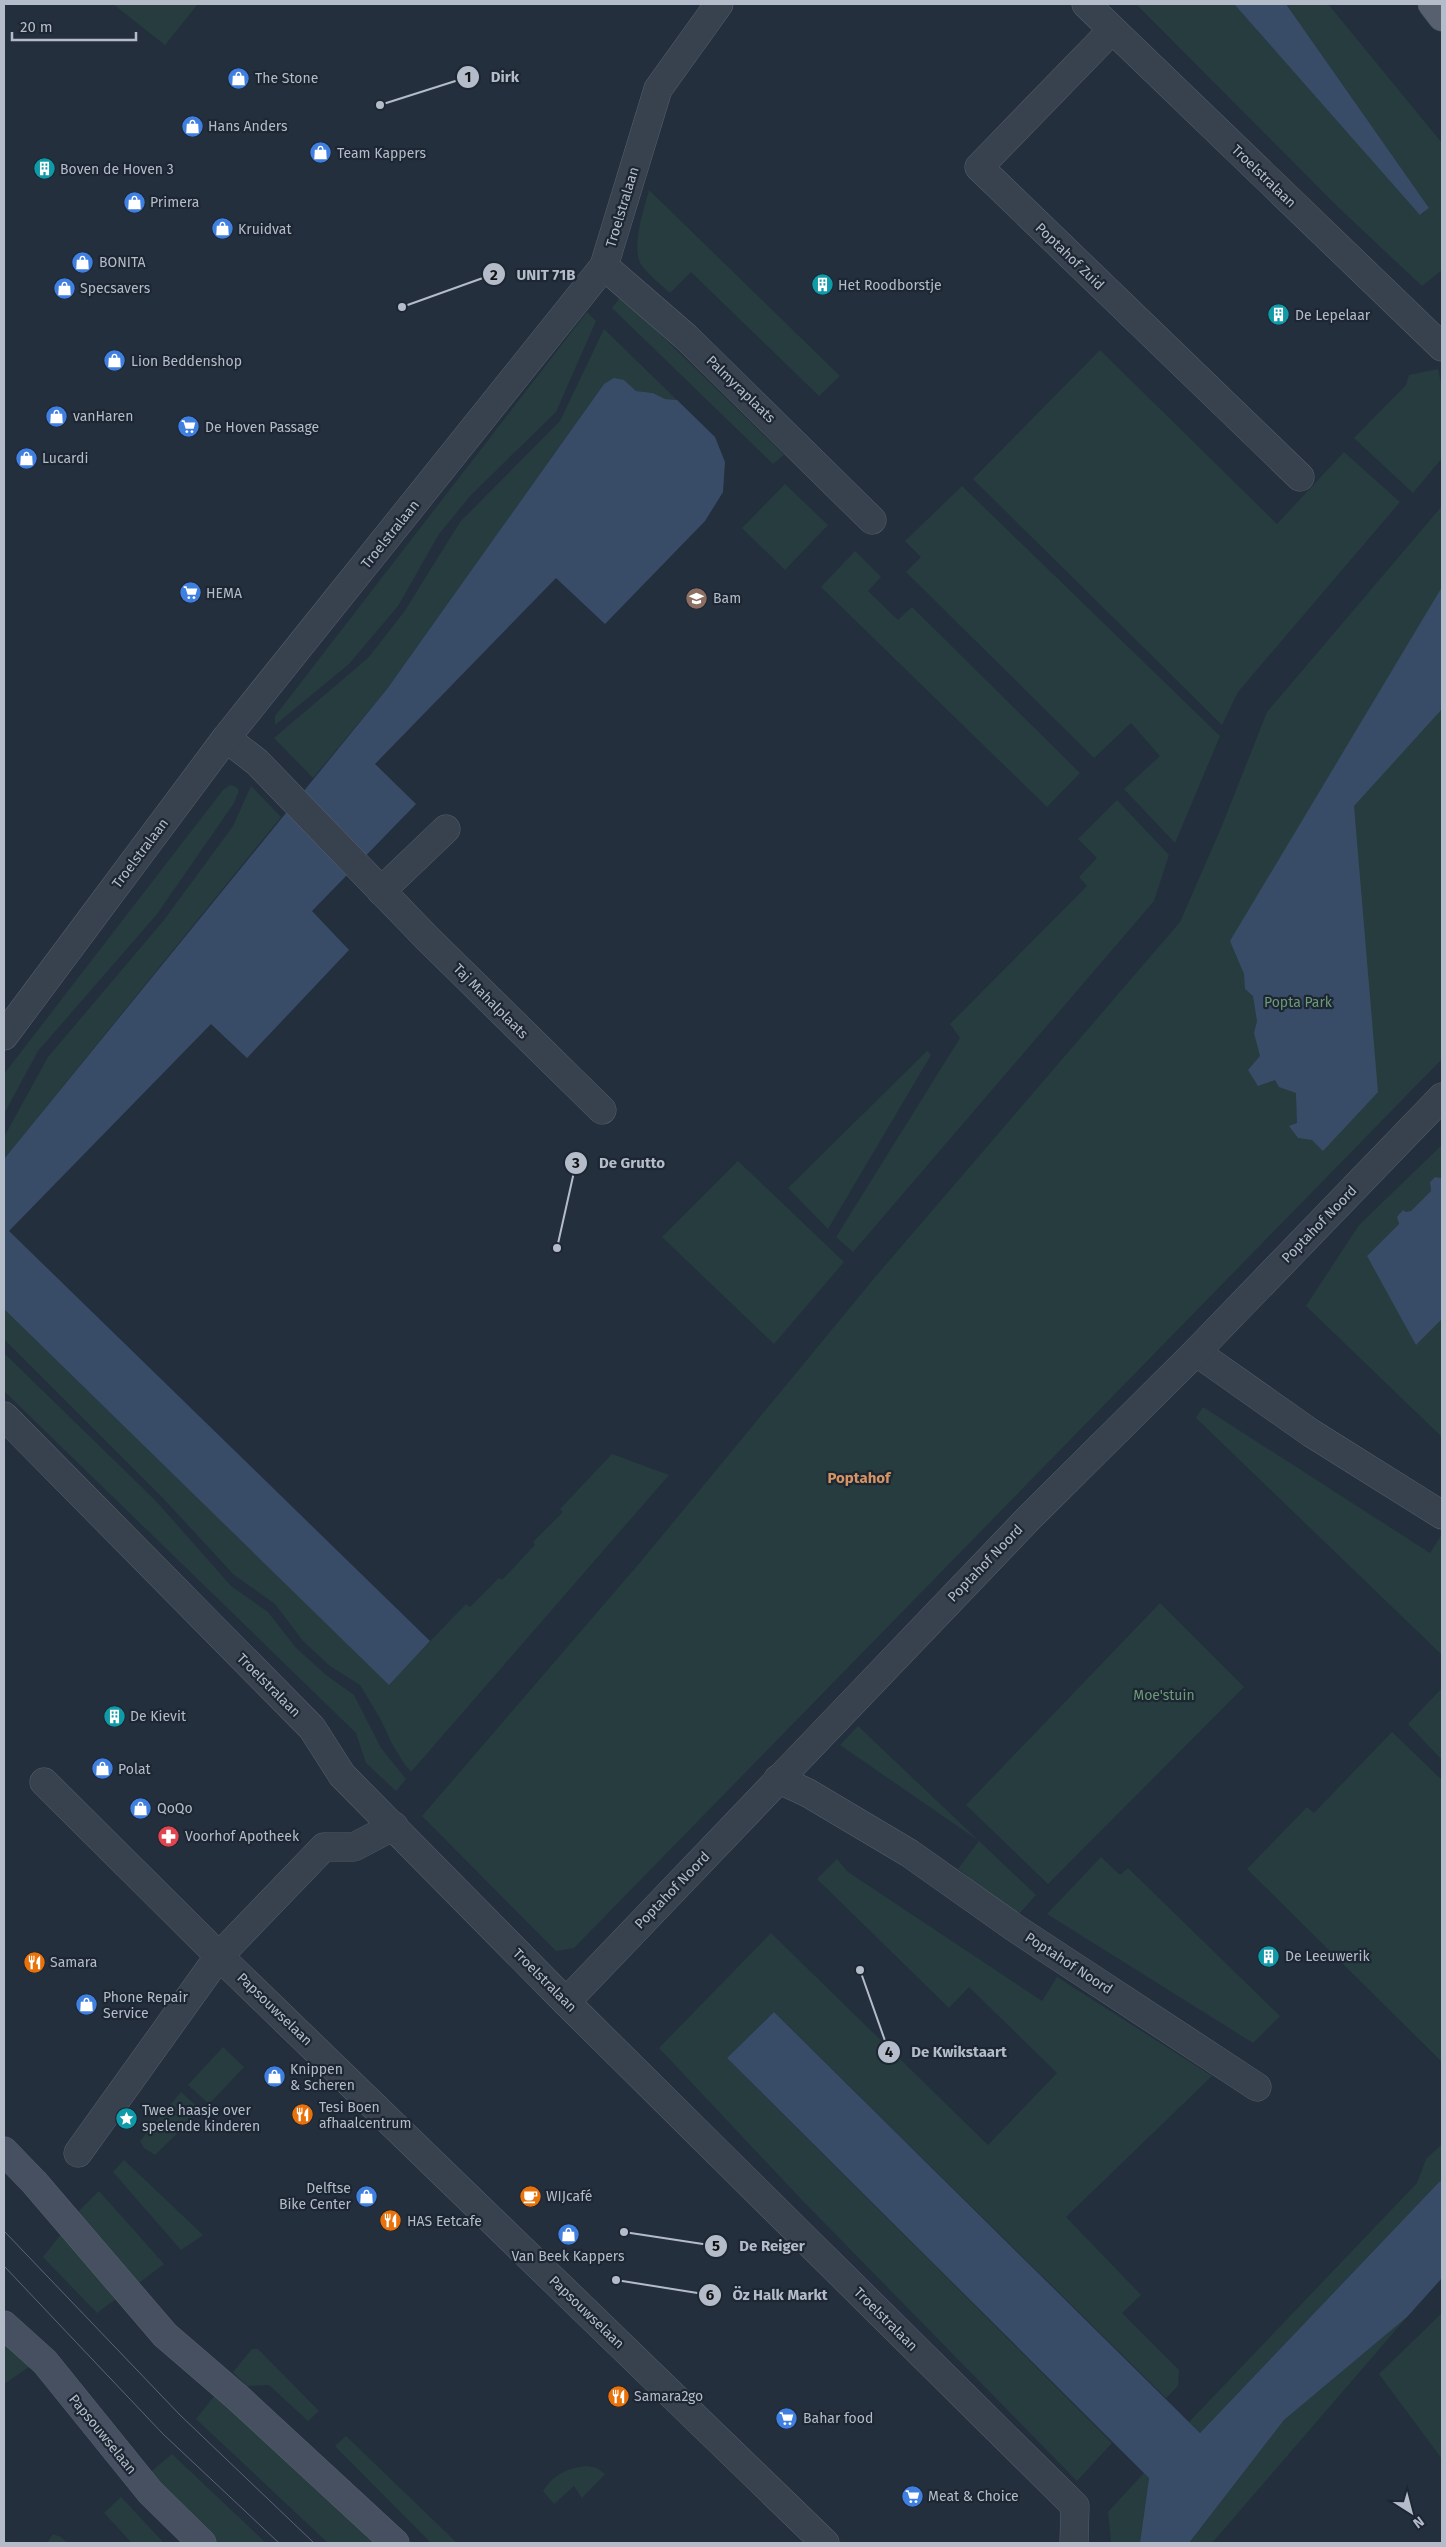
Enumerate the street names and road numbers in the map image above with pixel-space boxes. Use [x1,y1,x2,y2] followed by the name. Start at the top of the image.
[1228,141,1299,211] street label: Troelstralaan
[602,165,643,249] street label: Troelstralaan
[1032,219,1108,293] street label: Poptahof Zuid
[703,352,779,427] street label: Palmyraplaats
[358,497,423,572] street label: Troelstralaan
[109,815,172,892] street label: Troelstralaan
[450,960,532,1043] street label: Taj Mahalplaats
[1278,1182,1360,1267] street label: Poptahof Noord
[944,1521,1026,1606] street label: Poptahof Noord
[233,1650,304,1721] street label: Troelstralaan
[631,1848,713,1933] street label: Poptahof Noord
[1022,1929,1116,1998] street label: Poptahof Noord
[509,1945,580,2016] street label: Troelstralaan
[234,1969,316,2049] street label: Papsouwselaan
[546,2272,628,2352] street label: Papsouwselaan
[850,2284,921,2355] street label: Troelstralaan
[65,2391,140,2478] street label: Papsouwselaan

